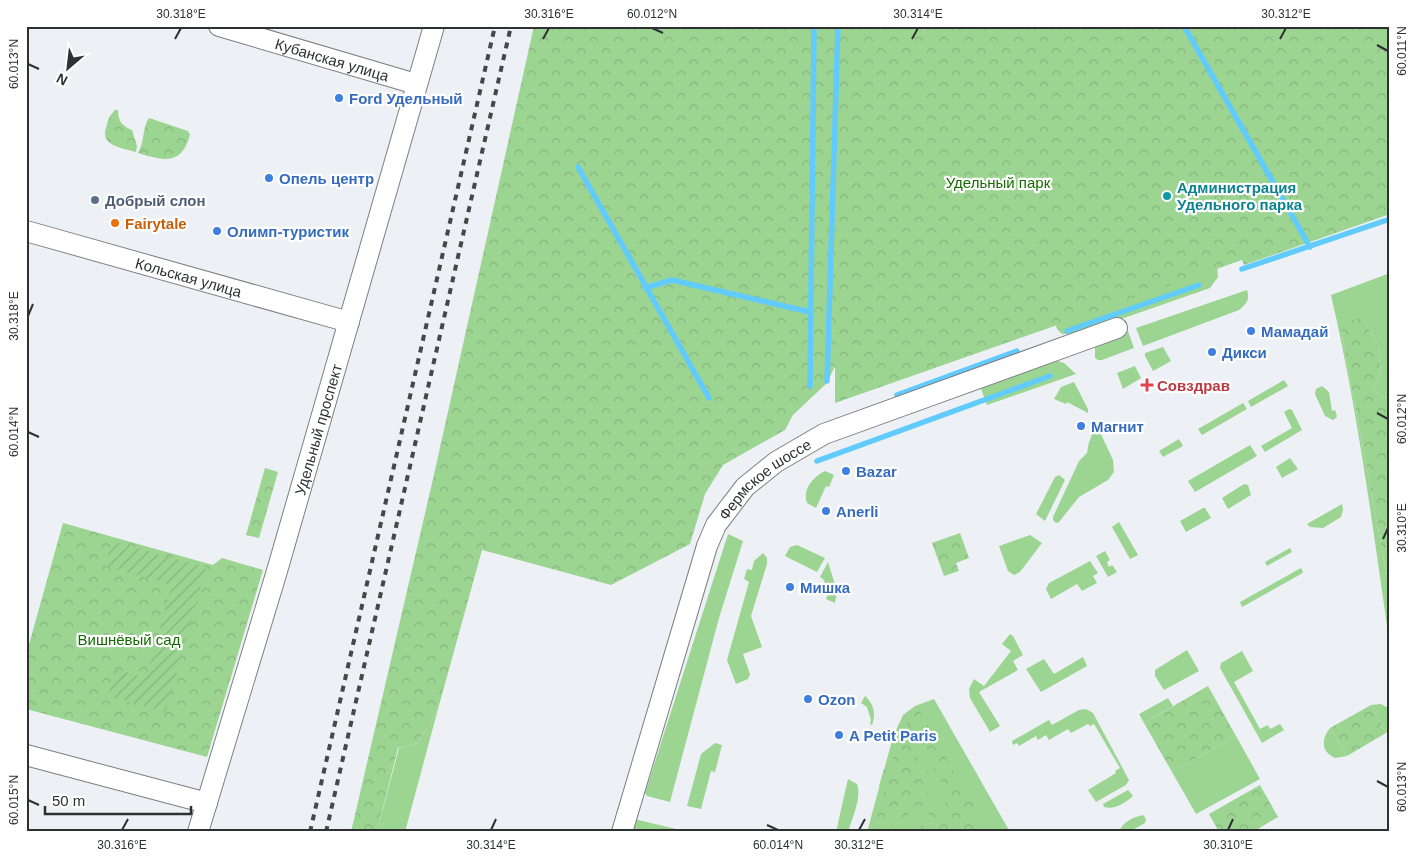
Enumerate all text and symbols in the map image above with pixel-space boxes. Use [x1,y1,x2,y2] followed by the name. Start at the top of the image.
[156,7,206,21] text: 30.318°E
[524,7,574,21] text: 30.316°E
[627,7,677,21] text: 60.012°N
[893,7,943,21] text: 30.314°E
[1261,7,1311,21] text: 30.312°E
[1395,26,1409,76] text: 60.011°N
[273,35,392,84] street label: Кубанская улица
[7,39,21,89] text: 60.013°N
[42,42,92,92] north arrow
[54,70,70,89] text: N
[349,90,463,107] place label: Ford Удельный
[333,92,345,104] marker: Ford Удельный
[279,170,374,187] place label: Опель центр
[263,172,275,184] marker: Опель центр
[946,174,1051,191] park label: Удельный парк
[1177,179,1303,213] place label: Администрация Удельного парка
[1161,190,1173,202] marker: Администрация Удельного парка
[105,192,206,209] place label: Добрый слон
[89,194,101,206] marker: Добрый слон
[125,215,187,232] place label: Fairytale
[109,217,121,229] marker: Fairytale
[227,223,350,240] place label: Олимп-туристик
[211,225,223,237] marker: Олимп-туристик
[134,254,244,300] street label: Кольская улица
[7,291,21,341] text: 30.318°E
[1261,323,1328,340] place label: Мамадай
[1245,325,1257,337] marker: Мамадай
[1222,344,1267,361] place label: Дикси
[1206,346,1218,358] marker: Дикси
[291,362,345,497] street label: Удельный проспект
[1157,377,1230,394] place label: Совздрав
[1141,379,1153,391] marker: Совздрав
[1395,394,1409,444] text: 60.012°N
[7,407,21,457] text: 60.014°N
[1091,418,1144,435] place label: Магнит
[1075,420,1087,432] marker: Магнит
[715,435,814,523] street label: Фермское шоссе
[856,463,897,480] place label: Bazar
[840,465,852,477] marker: Bazar
[836,503,879,520] place label: Anerli
[1395,503,1409,553] text: 30.310°E
[820,505,832,517] marker: Anerli
[800,579,851,596] place label: Мишка
[784,581,796,593] marker: Мишка
[78,631,181,648] park label: Вишнёвый сад
[818,691,856,708] place label: Ozon
[802,693,814,705] marker: Ozon
[849,727,937,744] place label: A Petit Paris
[833,729,845,741] marker: A Petit Paris
[1395,762,1409,812] text: 60.013°N
[7,775,21,825] text: 60.015°N
[45,783,191,815] scale bar
[52,792,85,809] text: 50 m
[97,838,147,852] text: 30.316°E
[466,838,516,852] text: 30.314°E
[753,838,803,852] text: 60.014°N
[834,838,884,852] text: 30.312°E
[1203,838,1253,852] text: 30.310°E

